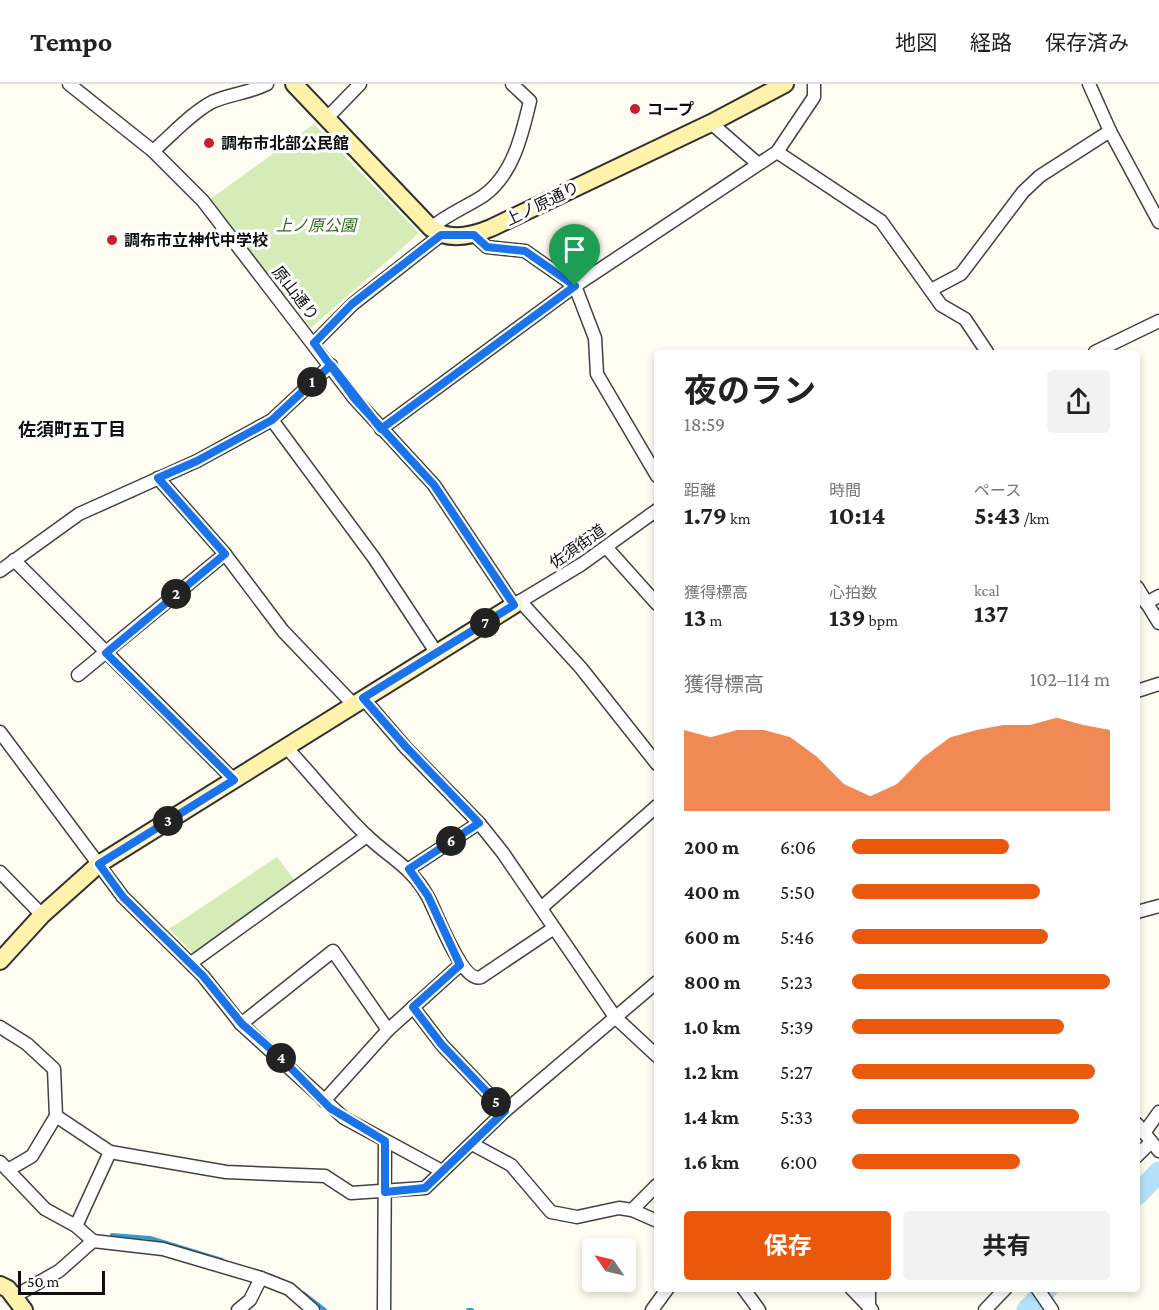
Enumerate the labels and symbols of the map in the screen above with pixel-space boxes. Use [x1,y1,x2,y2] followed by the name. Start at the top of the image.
[647,101,694,118] place label: コープ
[628,102,642,116] marker: コープ
[221,135,349,152] place label: 調布市北部公民館
[202,136,216,150] marker: 調布市北部公民館
[503,178,582,229] street label: 上ノ原通り
[276,217,358,234] park label: 上ノ原公園
[549,224,600,286] pin
[124,231,268,249] place label: 調布市立神代中学校
[105,233,119,247] marker: 調布市立神代中学校
[269,263,322,324] street label: 原山通り
[297,367,327,397] pin: 1
[18,420,126,440] district label: 佐須町五丁目
[546,521,608,572] street label: 佐須街道
[161,579,191,609] pin: 2
[470,608,500,638] pin: 7
[153,806,183,836] pin: 3
[436,826,466,856] pin: 6
[266,1043,296,1073] pin: 4
[481,1087,511,1117] pin: 5
[582,1238,636,1292] north arrow
[18,1268,105,1296] scale bar

